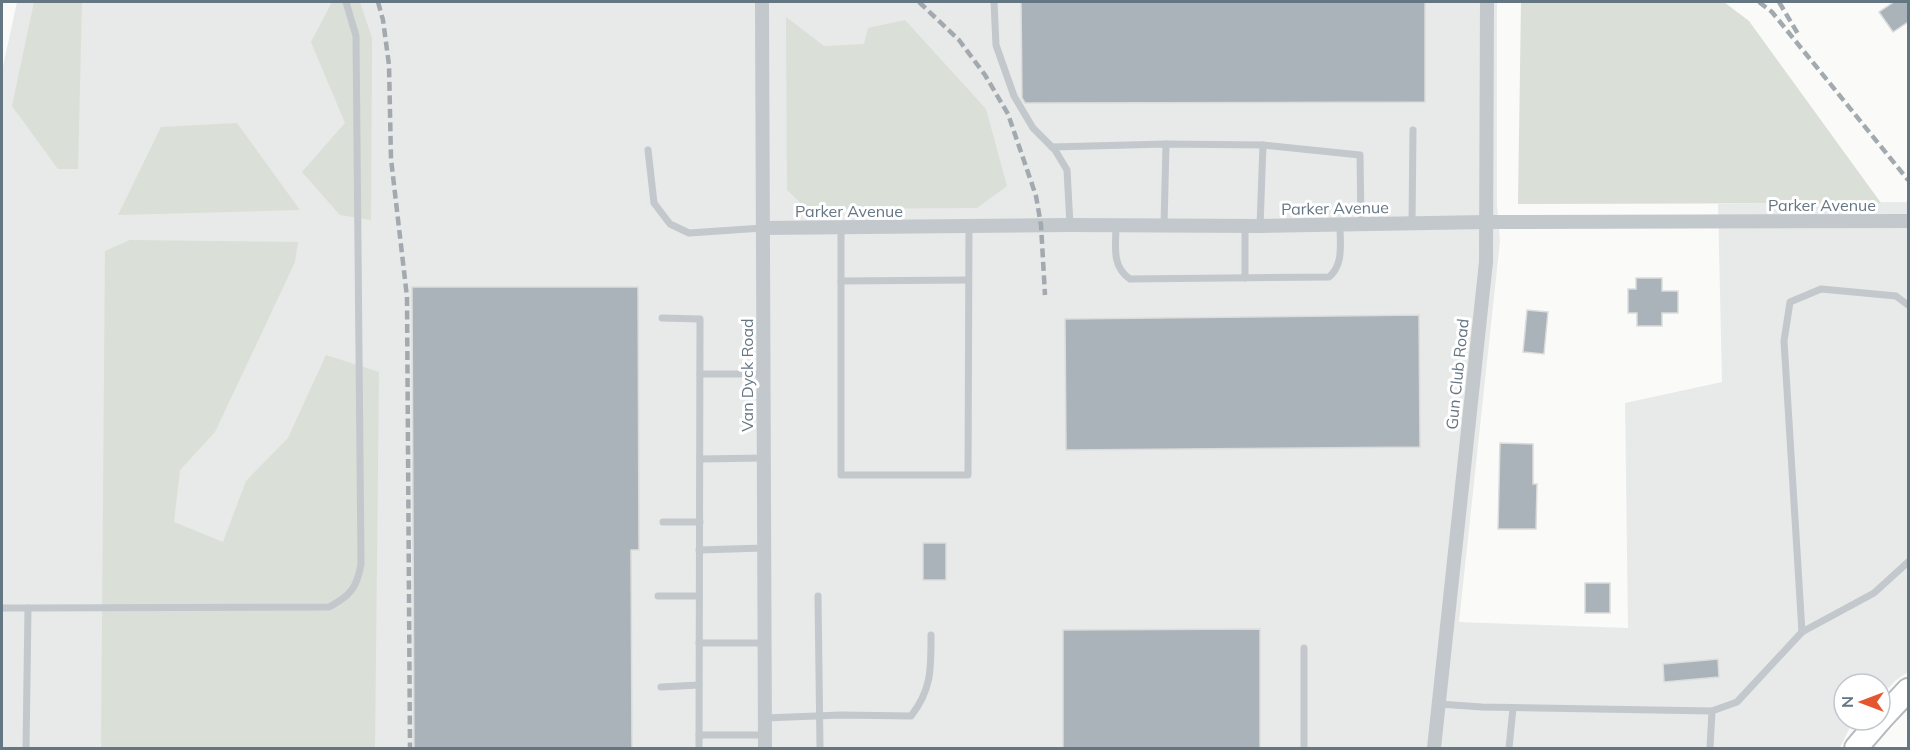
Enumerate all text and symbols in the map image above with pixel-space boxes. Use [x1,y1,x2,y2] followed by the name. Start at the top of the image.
[1768,195,1876,215] street label: Parker Avenue
[1281,197,1389,219] street label: Parker Avenue
[795,201,903,221] street label: Parker Avenue
[737,318,757,432] street label: Van Dyck Road
[1441,318,1473,430] street label: Gun Club Road
[1832,672,1892,732] north arrow
[1837,696,1857,708] text: N

